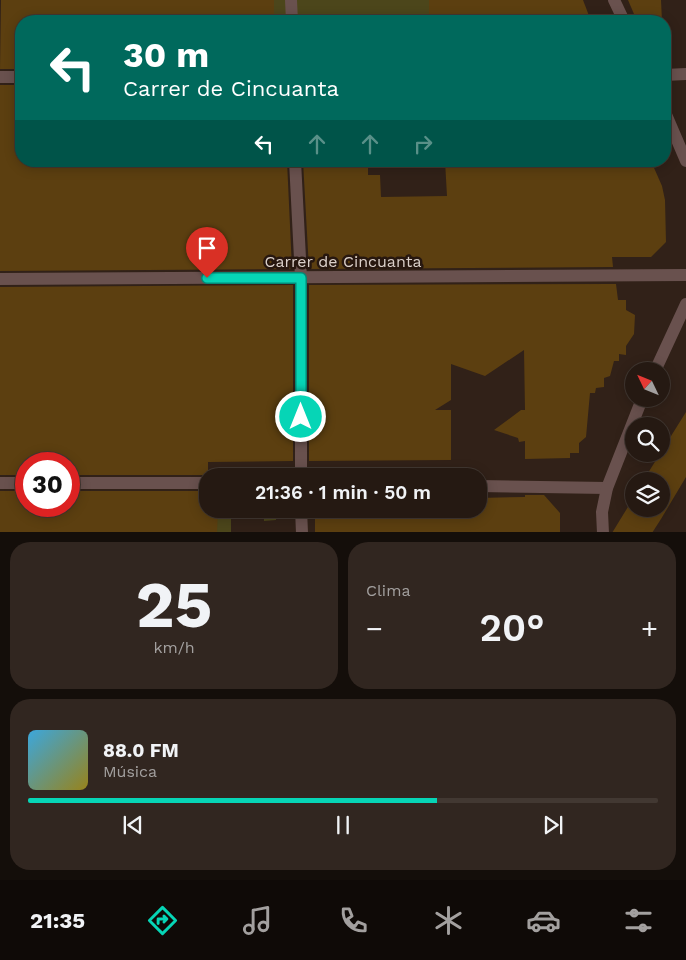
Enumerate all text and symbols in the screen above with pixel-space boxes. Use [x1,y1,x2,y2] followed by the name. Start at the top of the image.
[123,34,209,76] text: 30 m
[40,35,105,100] icon: left
[123,76,339,101] text: Carrer de Cincuanta
[250,130,278,158] icon: left
[303,130,331,158] icon: ahead
[356,130,384,158] icon: ahead
[409,130,437,158] icon: right
[186,227,228,278] pin
[193,234,221,262] icon: arrive
[265,252,421,271] street label: Carrer de Cincuanta
[625,362,670,408] north arrow
[625,362,670,517] map controls
[274,390,326,442] position arrow
[625,417,670,462] button: search
[15,452,80,517] speed limit sign: 30
[625,472,670,517] button: layers
[255,481,431,504] text: 21:36 · 1 min · 50 m
[136,567,212,643] text: 25
[366,581,410,600] text: Clima
[480,606,544,650] text: 20°
[366,612,383,645] text: −
[641,612,658,645] text: +
[153,638,195,657] text: km/h
[103,739,179,762] text: 88.0 FM
[103,762,157,781] text: Música
[119,811,147,839] icon: previous
[329,811,357,839] icon: pause
[539,811,567,839] icon: next
[145,903,180,938] icon: directions
[240,903,275,938] icon: music
[336,903,371,938] icon: phone
[431,903,466,938] icon: climate
[526,903,561,938] icon: car
[621,903,656,938] icon: filters
[30,908,85,933] text: 21:35

